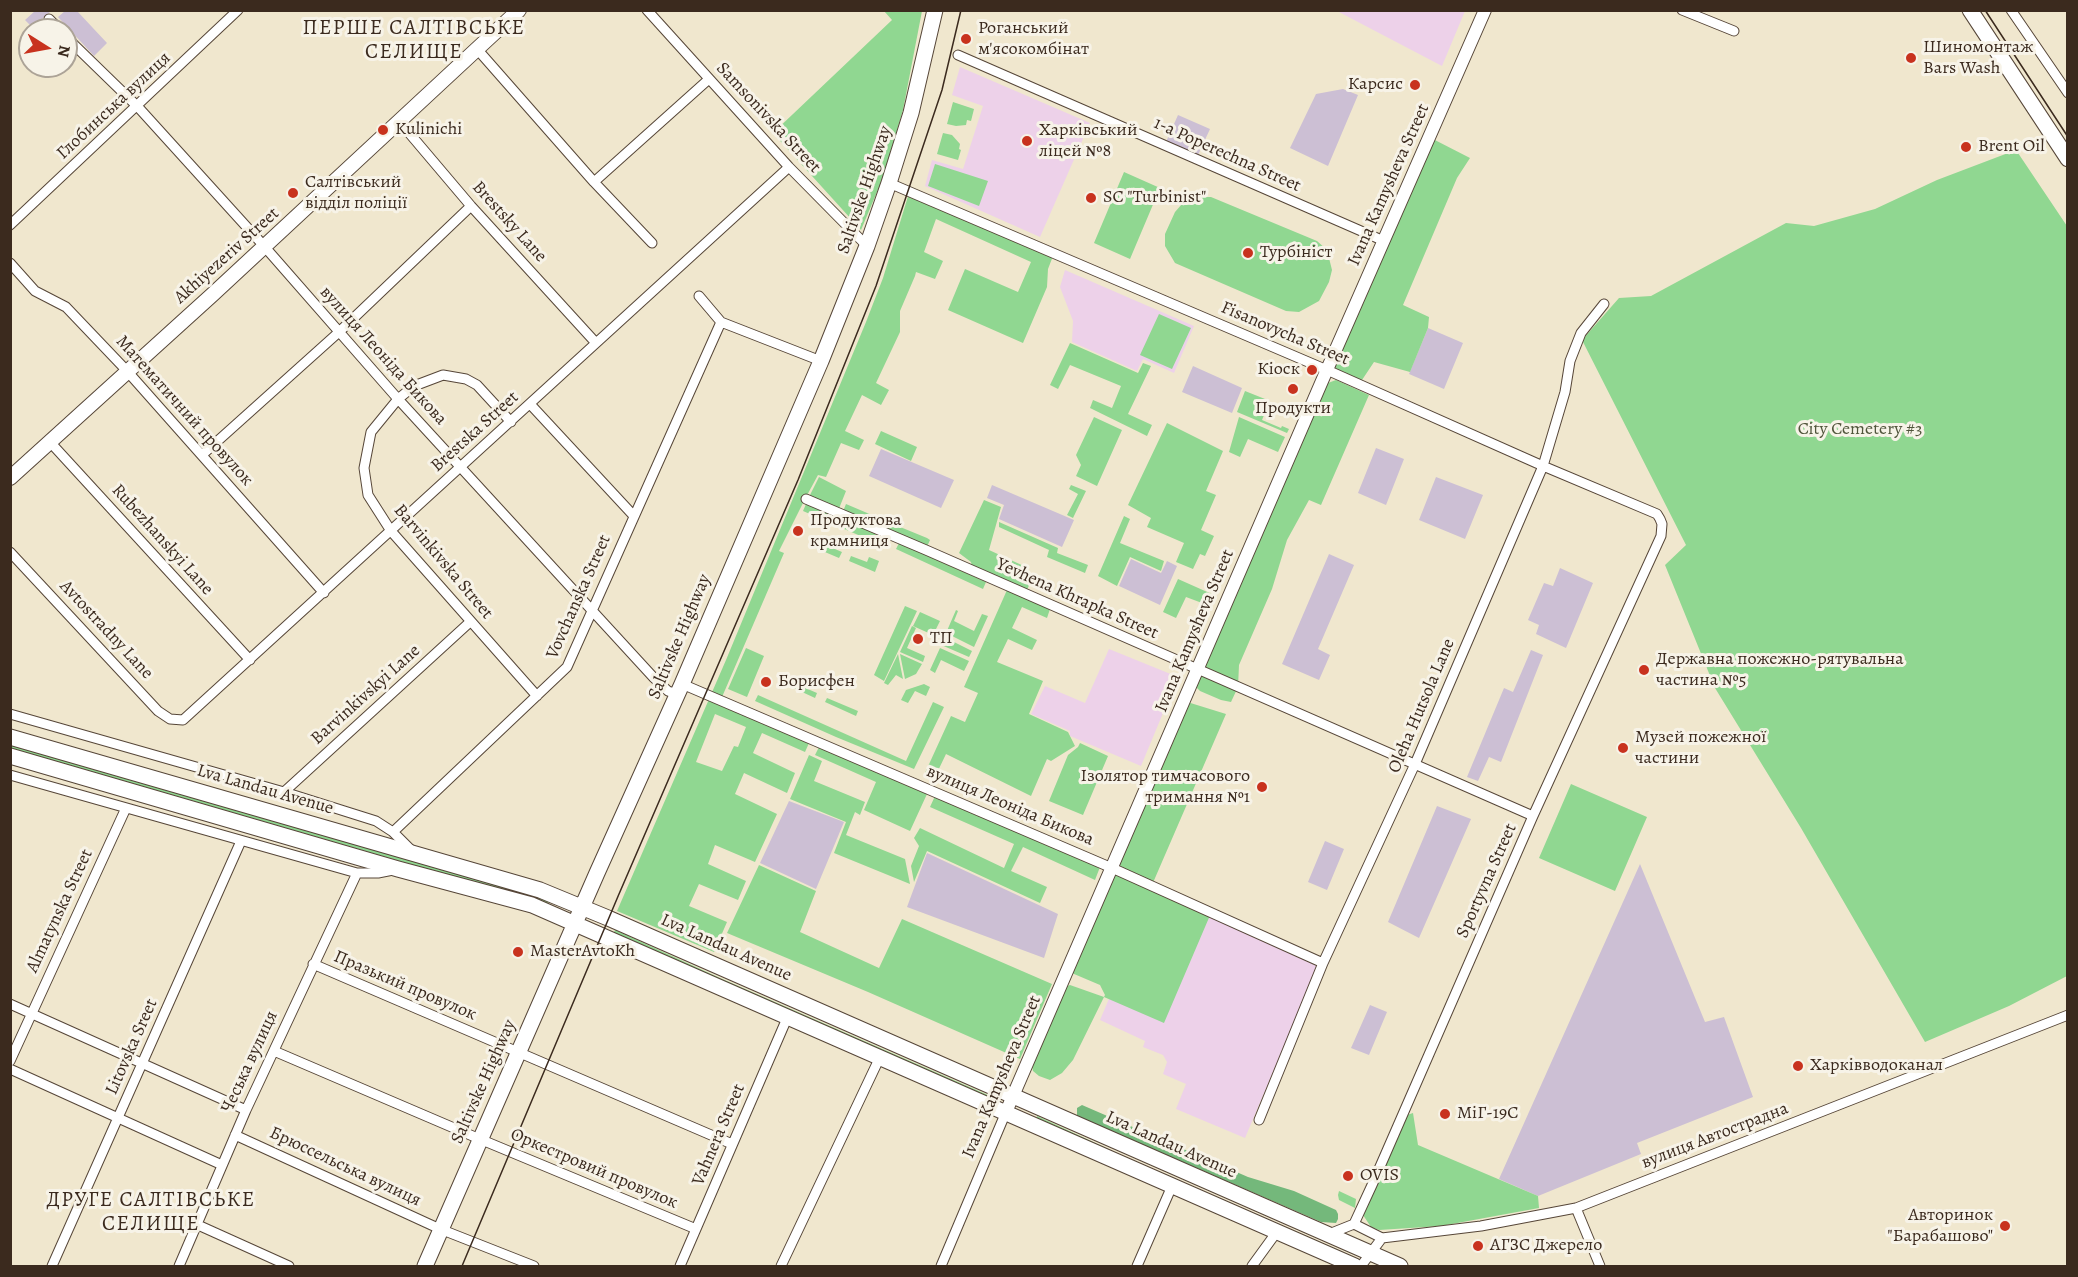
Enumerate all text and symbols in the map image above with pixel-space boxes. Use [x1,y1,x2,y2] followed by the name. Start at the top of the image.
[303,16,525,66] district label: ПЕРШЕ САЛТІВСЬКЕ СЕЛИЩЕ
[18,18,78,78] north arrow
[978,18,1089,60] place label: Роганський м'ясокомбінат
[959,32,973,46] marker: Роганський м'ясокомбінат
[1923,37,2034,80] place label: Шиномонтаж Bars Wash
[52,43,76,59] text: N
[53,48,175,164] street label: Глобинська вулиця
[1904,51,1918,65] marker: Шиномонтаж Bars Wash
[711,58,825,178] street label: Samsonivska Street
[1348,74,1403,96] place label: Карсис
[1408,78,1422,92] marker: Карсис
[1344,101,1434,269] street label: Ivana Kamysheva Street
[1150,113,1304,197] street label: 1-a Poperechna Street
[395,119,462,141] place label: Kulinichi
[1039,120,1137,162] place label: Харківський ліцей №8
[376,123,390,137] marker: Kulinichi
[833,123,897,257] street label: Saltivske Highway
[1020,134,1034,148] marker: Харківський ліцей №8
[1978,136,2045,158] place label: Brent Oil
[1959,140,1973,154] marker: Brent Oil
[305,172,407,214] place label: Салтівський відділ поліції
[467,177,551,267] street label: Brestsky Lane
[286,186,300,200] marker: Салтівський відділ поліції
[1103,187,1206,209] place label: SC "Turbinist"
[1084,191,1098,205] marker: SC "Turbinist"
[170,203,284,309] street label: Akhiyezeriv Street
[1260,242,1332,264] place label: Турбініст
[1241,246,1255,260] marker: Турбініст
[315,282,451,430] street label: вулиця Леоніда Бикова
[1218,297,1352,371] street label: Fisanovycha Street
[111,331,257,491] street label: Математичний провулок
[1257,359,1300,381] place label: Кіоск
[1305,363,1319,377] marker: Кіоск
[1286,382,1300,396] marker: Продукти
[427,387,523,477] street label: Brestska Street
[1255,398,1331,420] place label: Продукти
[1798,419,1922,441] park label: City Cemetery #3
[107,480,217,600] street label: Rubezhanskyi Lane
[389,500,497,624] street label: Barvinkivska Street
[810,510,902,552] place label: Продуктова крамниця
[791,524,805,538] marker: Продуктова крамниця
[542,532,616,662] street label: Vovchanska Street
[1151,546,1239,716] street label: Ivana Kamysheva Street
[993,554,1161,644] street label: Yevhena Khrapka Street
[644,571,716,703] street label: Saltivske Highway
[55,576,157,684] street label: Avtostradny Lane
[930,628,953,650] place label: ТП
[911,632,925,646] marker: ТП
[1384,636,1460,776] street label: Oleha Hutsola Lane
[307,640,425,750] street label: Barvinkivskyi Lane
[1656,649,1904,692] place label: Державна пожежно-рятувальна частина №5
[1637,663,1651,677] marker: Державна пожежно-рятувальна частина №5
[778,671,855,693] place label: Борисфен
[759,675,773,689] marker: Борисфен
[1635,727,1766,770] place label: Музей пожежної частини
[1616,741,1630,755] marker: Музей пожежної частини
[194,760,336,820] street label: Lva Landau Avenue
[923,761,1097,851] street label: вулиця Леоніда Бикова
[1080,766,1250,808] place label: Ізолятор тимчасового тримання №1
[1255,780,1269,794] marker: Ізолятор тимчасового тримання №1
[1452,820,1522,942] street label: Sportyvna Street
[22,846,98,976] street label: Almatynska Street
[657,909,795,987] street label: Lva Landau Avenue
[530,941,635,963] place label: MasterAvtoKh
[511,945,525,959] marker: MasterAvtoKh
[330,946,480,1026] street label: Празький провулок
[958,992,1046,1162] street label: Ivana Kamysheva Street
[101,996,163,1098] street label: Litovska Sreet
[217,1008,283,1116] street label: Чеська вулиця
[447,1017,521,1147] street label: Saltivske Highway
[1810,1055,1943,1077] place label: Харківводоканал
[1791,1059,1805,1073] marker: Харківводоканал
[688,1081,750,1189] street label: Vahnera Street
[1639,1098,1791,1174] street label: вулиця Автострадна
[1457,1103,1518,1125] place label: МіГ-19С
[1102,1106,1240,1184] street label: Lva Landau Avenue
[1438,1107,1452,1121] marker: МіГ-19С
[266,1122,424,1212] street label: Брюссельська вулиця
[507,1124,681,1214] street label: Оркестровий провулок
[1360,1165,1399,1187] place label: OVIS
[1341,1169,1355,1183] marker: OVIS
[46,1188,256,1238] district label: ДРУГЕ САЛТІВСЬКЕ СЕЛИЩЕ
[1887,1205,1993,1248] place label: Авторинок "Барабашово"
[1998,1219,2012,1233] marker: Авторинок "Барабашово"
[1490,1235,1602,1257] place label: АГЗС Джерело
[1471,1239,1485,1253] marker: АГЗС Джерело

